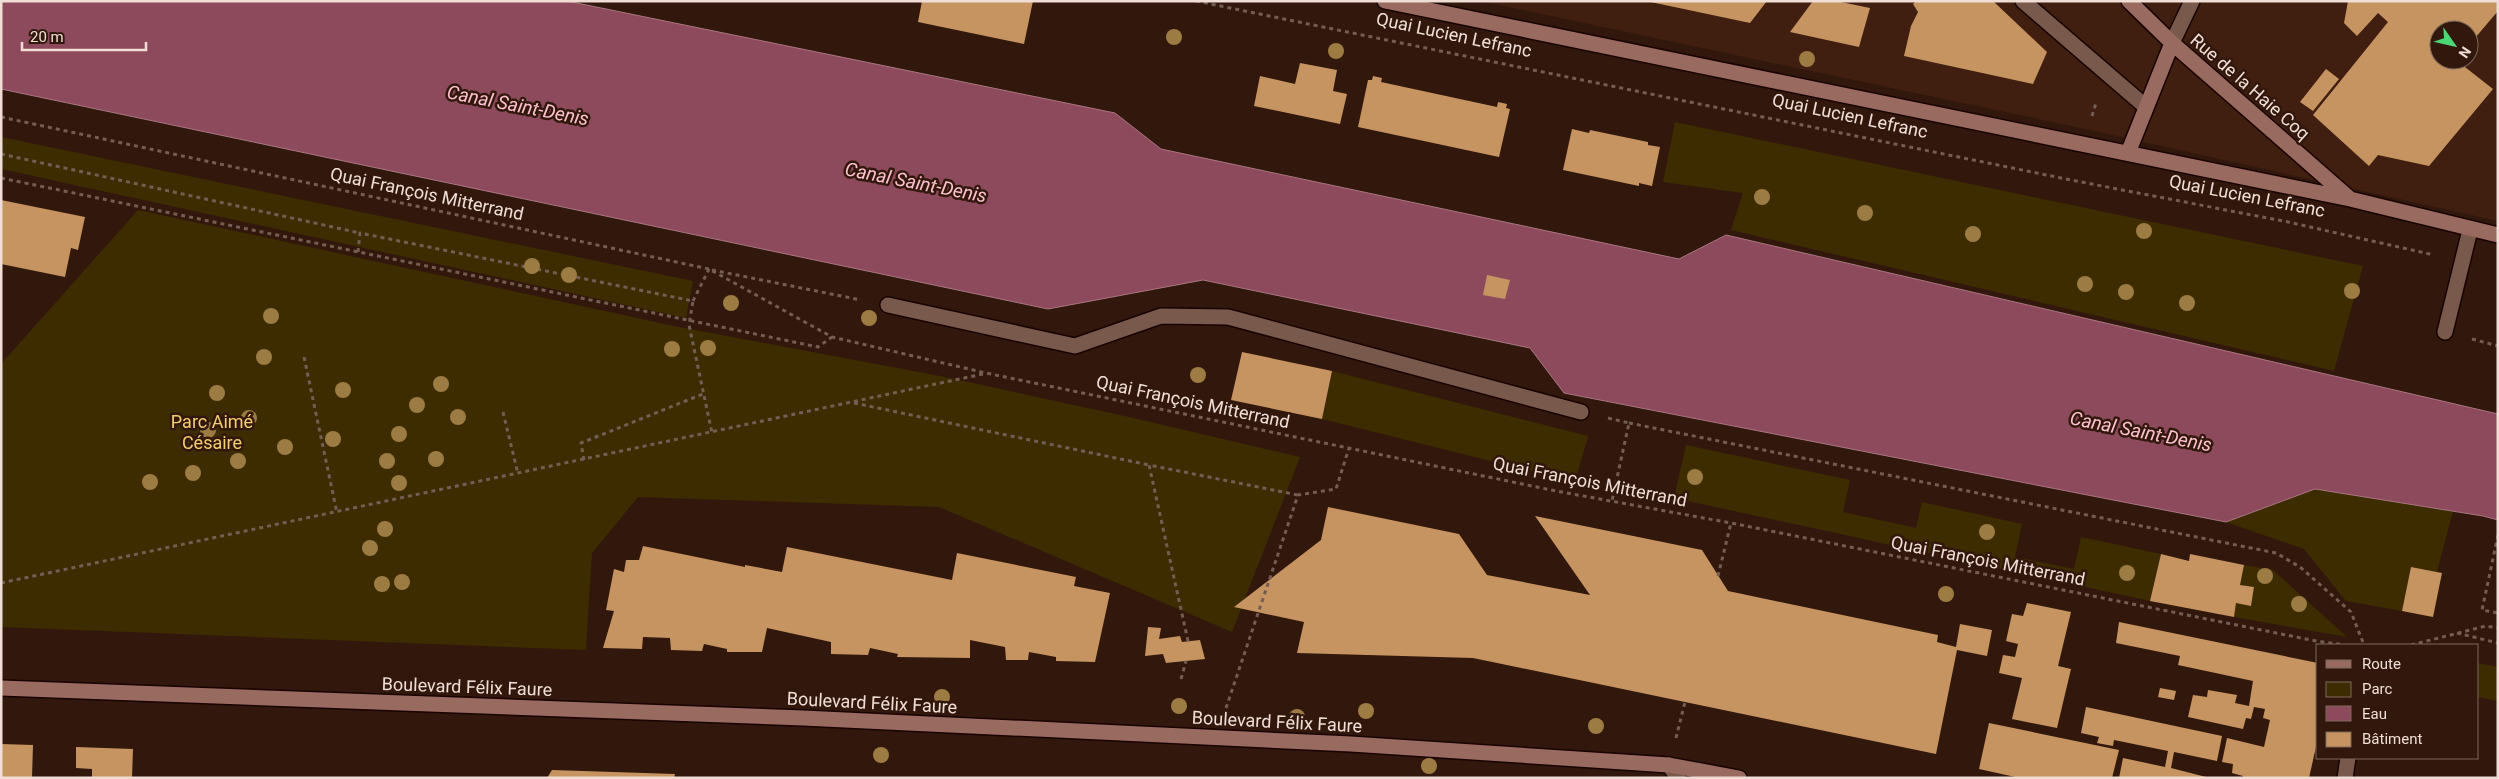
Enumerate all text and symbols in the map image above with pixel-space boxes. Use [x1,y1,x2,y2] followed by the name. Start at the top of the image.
[1374,8,1534,61] street label: Quai Lucien Lefranc
[22,20,146,52] scale bar
[2429,20,2479,70] north arrow
[30,28,64,46] text: 20 m
[2186,29,2314,144] street label: Rue de la Haie Coq
[2455,44,2474,61] text: N
[445,80,591,131] water label: Canal Saint-Denis
[1770,89,1930,142] street label: Quai Lucien Lefranc
[843,157,989,208] water label: Canal Saint-Denis
[329,163,526,224] street label: Quai François Mitterrand
[2167,170,2327,221] street label: Quai Lucien Lefranc
[1095,371,1292,432] street label: Quai François Mitterrand
[2068,406,2214,457] water label: Canal Saint-Denis
[171,411,253,453] park label: Parc Aimé Césaire
[1491,452,1689,511] street label: Quai François Mitterrand
[1889,531,2087,590] street label: Quai François Mitterrand
[2316,644,2479,759] legend
[2362,655,2401,673] text: Route
[381,673,553,700] street label: Boulevard Félix Faure
[2362,680,2392,698] text: Parc
[786,688,958,717] street label: Boulevard Félix Faure
[2362,705,2387,723] text: Eau
[1191,707,1363,736] street label: Boulevard Félix Faure
[2362,730,2422,748] text: Bâtiment

